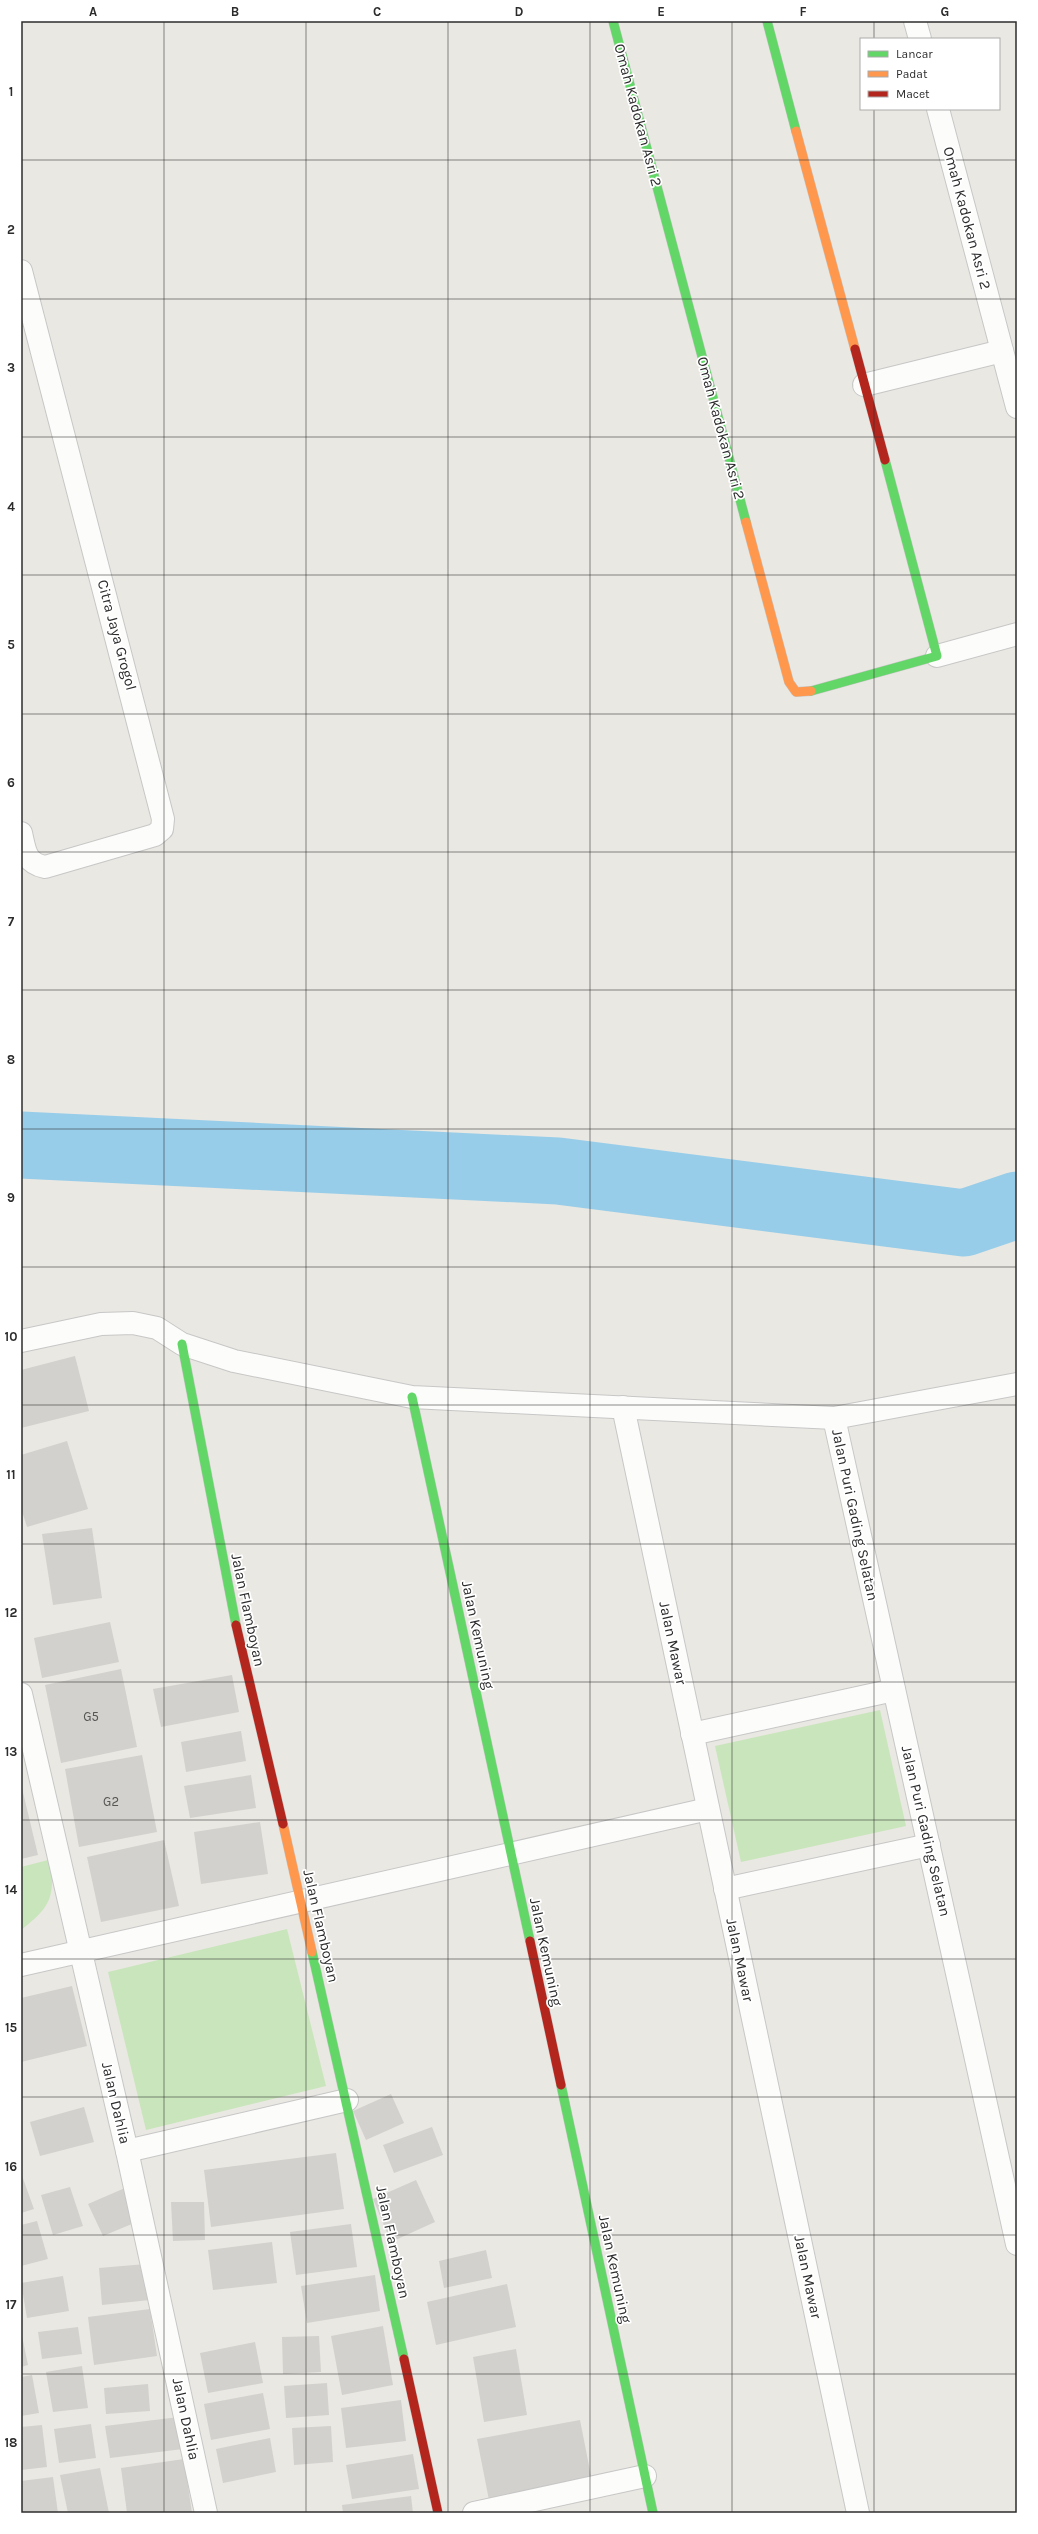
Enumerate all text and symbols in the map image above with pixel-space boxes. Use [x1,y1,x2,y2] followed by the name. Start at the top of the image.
[89,4,97,19] text: A
[231,4,239,19] text: B
[373,4,381,19] text: C
[515,4,524,19] text: D
[657,4,665,19] text: E
[799,4,807,19] text: F
[941,4,949,19] text: G
[860,38,1000,110] legend
[610,42,666,188] street label: Omah Kadokan Asri 2
[896,47,933,61] text: Lancar
[896,67,928,81] text: Padat
[9,84,13,99] text: 1
[896,87,930,101] text: Macet
[939,145,995,291] street label: Omah Kadokan Asri 2
[7,222,15,237] text: 2
[693,355,749,501] street label: Omah Kadokan Asri 2
[7,360,15,375] text: 3
[7,499,15,514] text: 4
[94,578,140,692] street label: Citra Jaya Grogol
[7,637,15,652] text: 5
[7,775,15,790] text: 6
[8,914,15,929] text: 7
[7,1052,15,1067] text: 8
[7,1190,15,1205] text: 9
[5,1329,17,1344] text: 10
[828,1428,882,1602] street label: Jalan Puri Gading Selatan
[6,1467,16,1482] text: 11
[227,1552,269,1668] street label: Jalan Flamboyan
[458,1579,498,1691] street label: Jalan Kemuning
[655,1600,691,1687] street label: Jalan Mawar
[5,1605,17,1620] text: 12
[83,1709,99,1724] house number: G5
[5,1744,17,1759] text: 13
[898,1744,954,1918] street label: Jalan Puri Gading Selatan
[103,1794,119,1809] house number: G2
[299,1868,343,1984] street label: Jalan Flamboyan
[5,1882,17,1897] text: 14
[526,1896,566,2008] street label: Jalan Kemuning
[722,1917,758,2004] street label: Jalan Mawar
[5,2020,18,2035] text: 15
[98,2060,134,2146] street label: Jalan Dahlia
[5,2159,17,2174] text: 16
[372,2184,414,2300] street label: Jalan Flamboyan
[595,2213,635,2325] street label: Jalan Kemuning
[790,2234,826,2321] street label: Jalan Mawar
[5,2297,17,2312] text: 17
[169,2376,203,2462] street label: Jalan Dahlia
[4,2435,18,2450] text: 18

